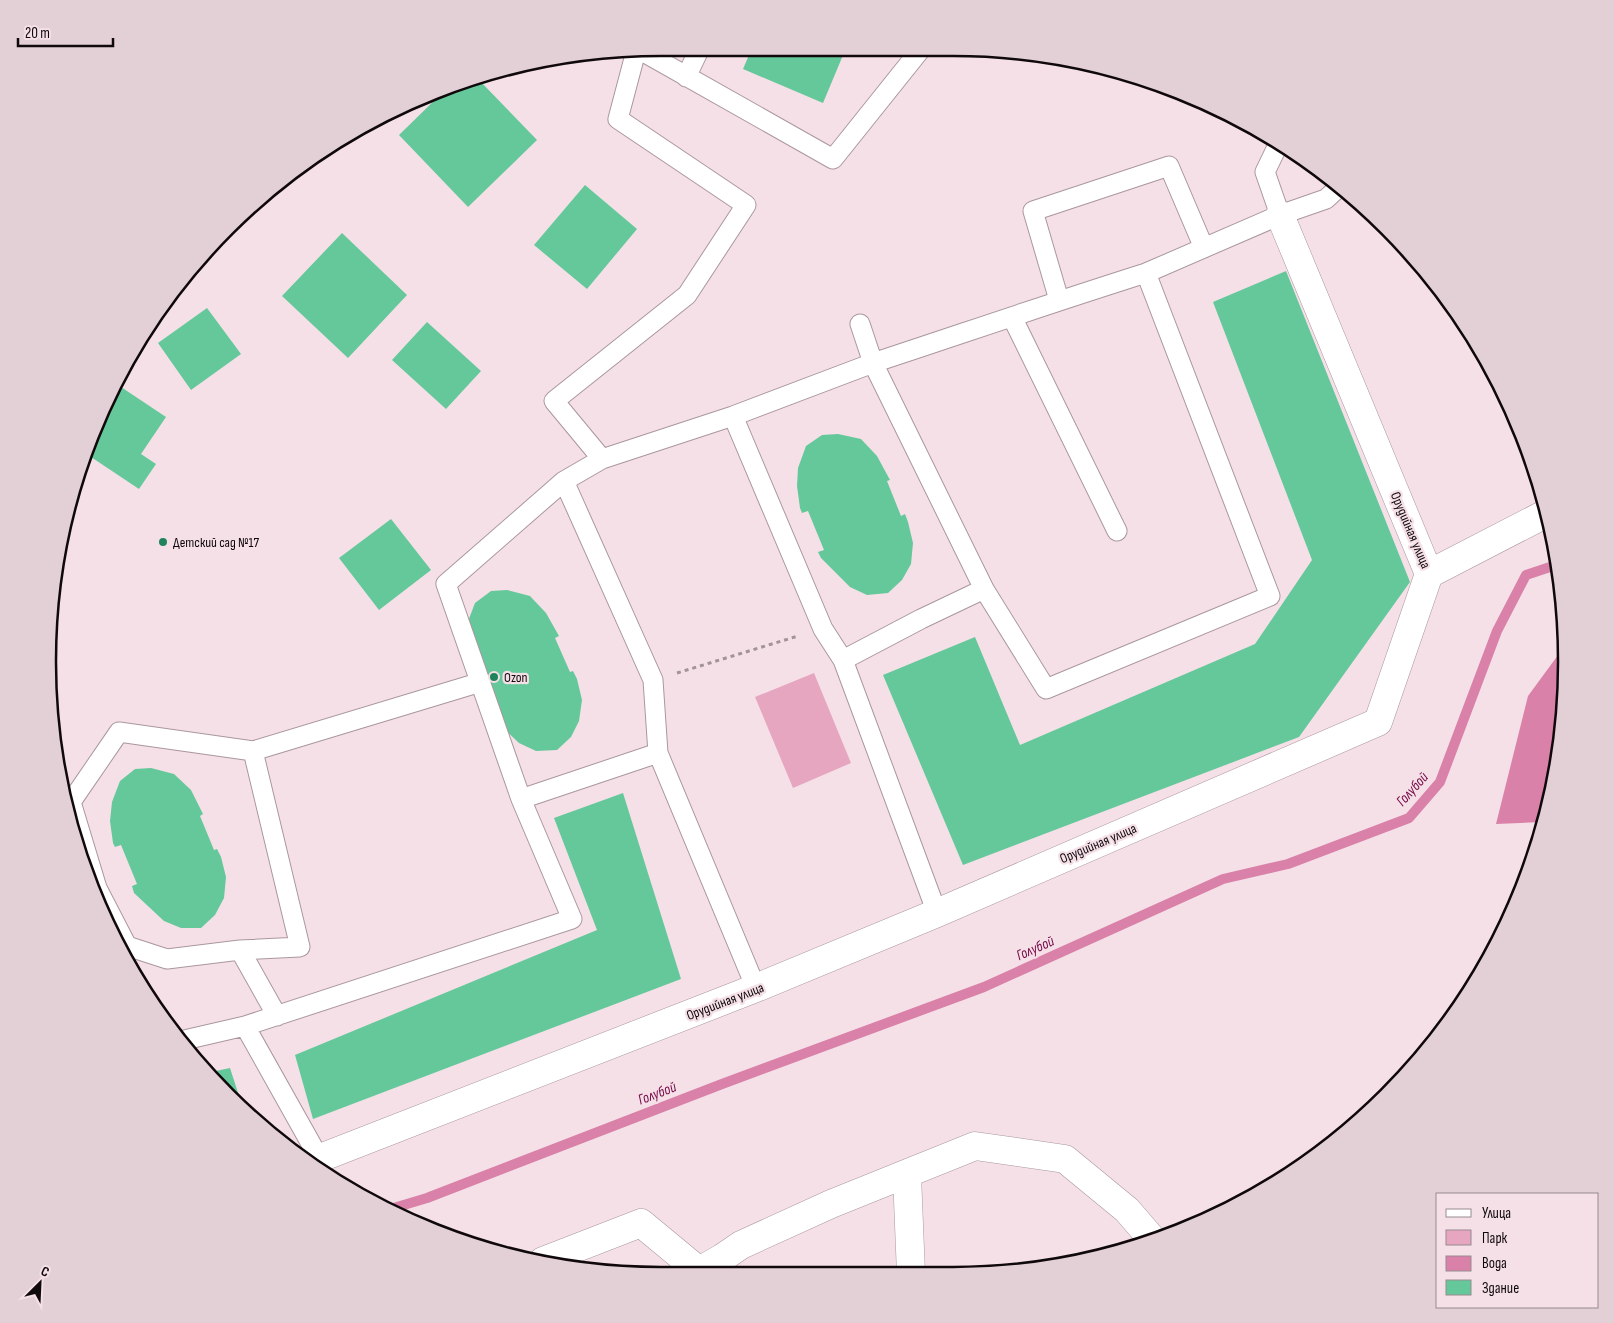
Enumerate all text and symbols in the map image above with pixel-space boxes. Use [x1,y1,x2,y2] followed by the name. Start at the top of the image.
[18,15,112,47] scale bar
[25,24,50,43] text: 20 m
[1387,489,1434,571] street label: Орудийная улица
[173,534,259,551] place label: Детский сад №17
[157,536,169,548] marker: Детский сад №17
[504,669,528,686] place label: Ozon
[488,671,500,683] marker: Ozon
[1392,768,1433,810] water label: Голубой
[1057,820,1139,867] street label: Орудийная улица
[1013,931,1058,965] water label: Голубой
[684,979,766,1024] street label: Орудийная улица
[635,1077,680,1109] water label: Голубой
[1436,1193,1599,1308] legend
[1482,1204,1511,1223] text: Улица
[1482,1229,1508,1248] text: Парк
[1482,1254,1507,1273] text: Вода
[15,1258,65,1308] north arrow
[38,1262,52,1281] text: С
[1482,1279,1519,1298] text: Здание

